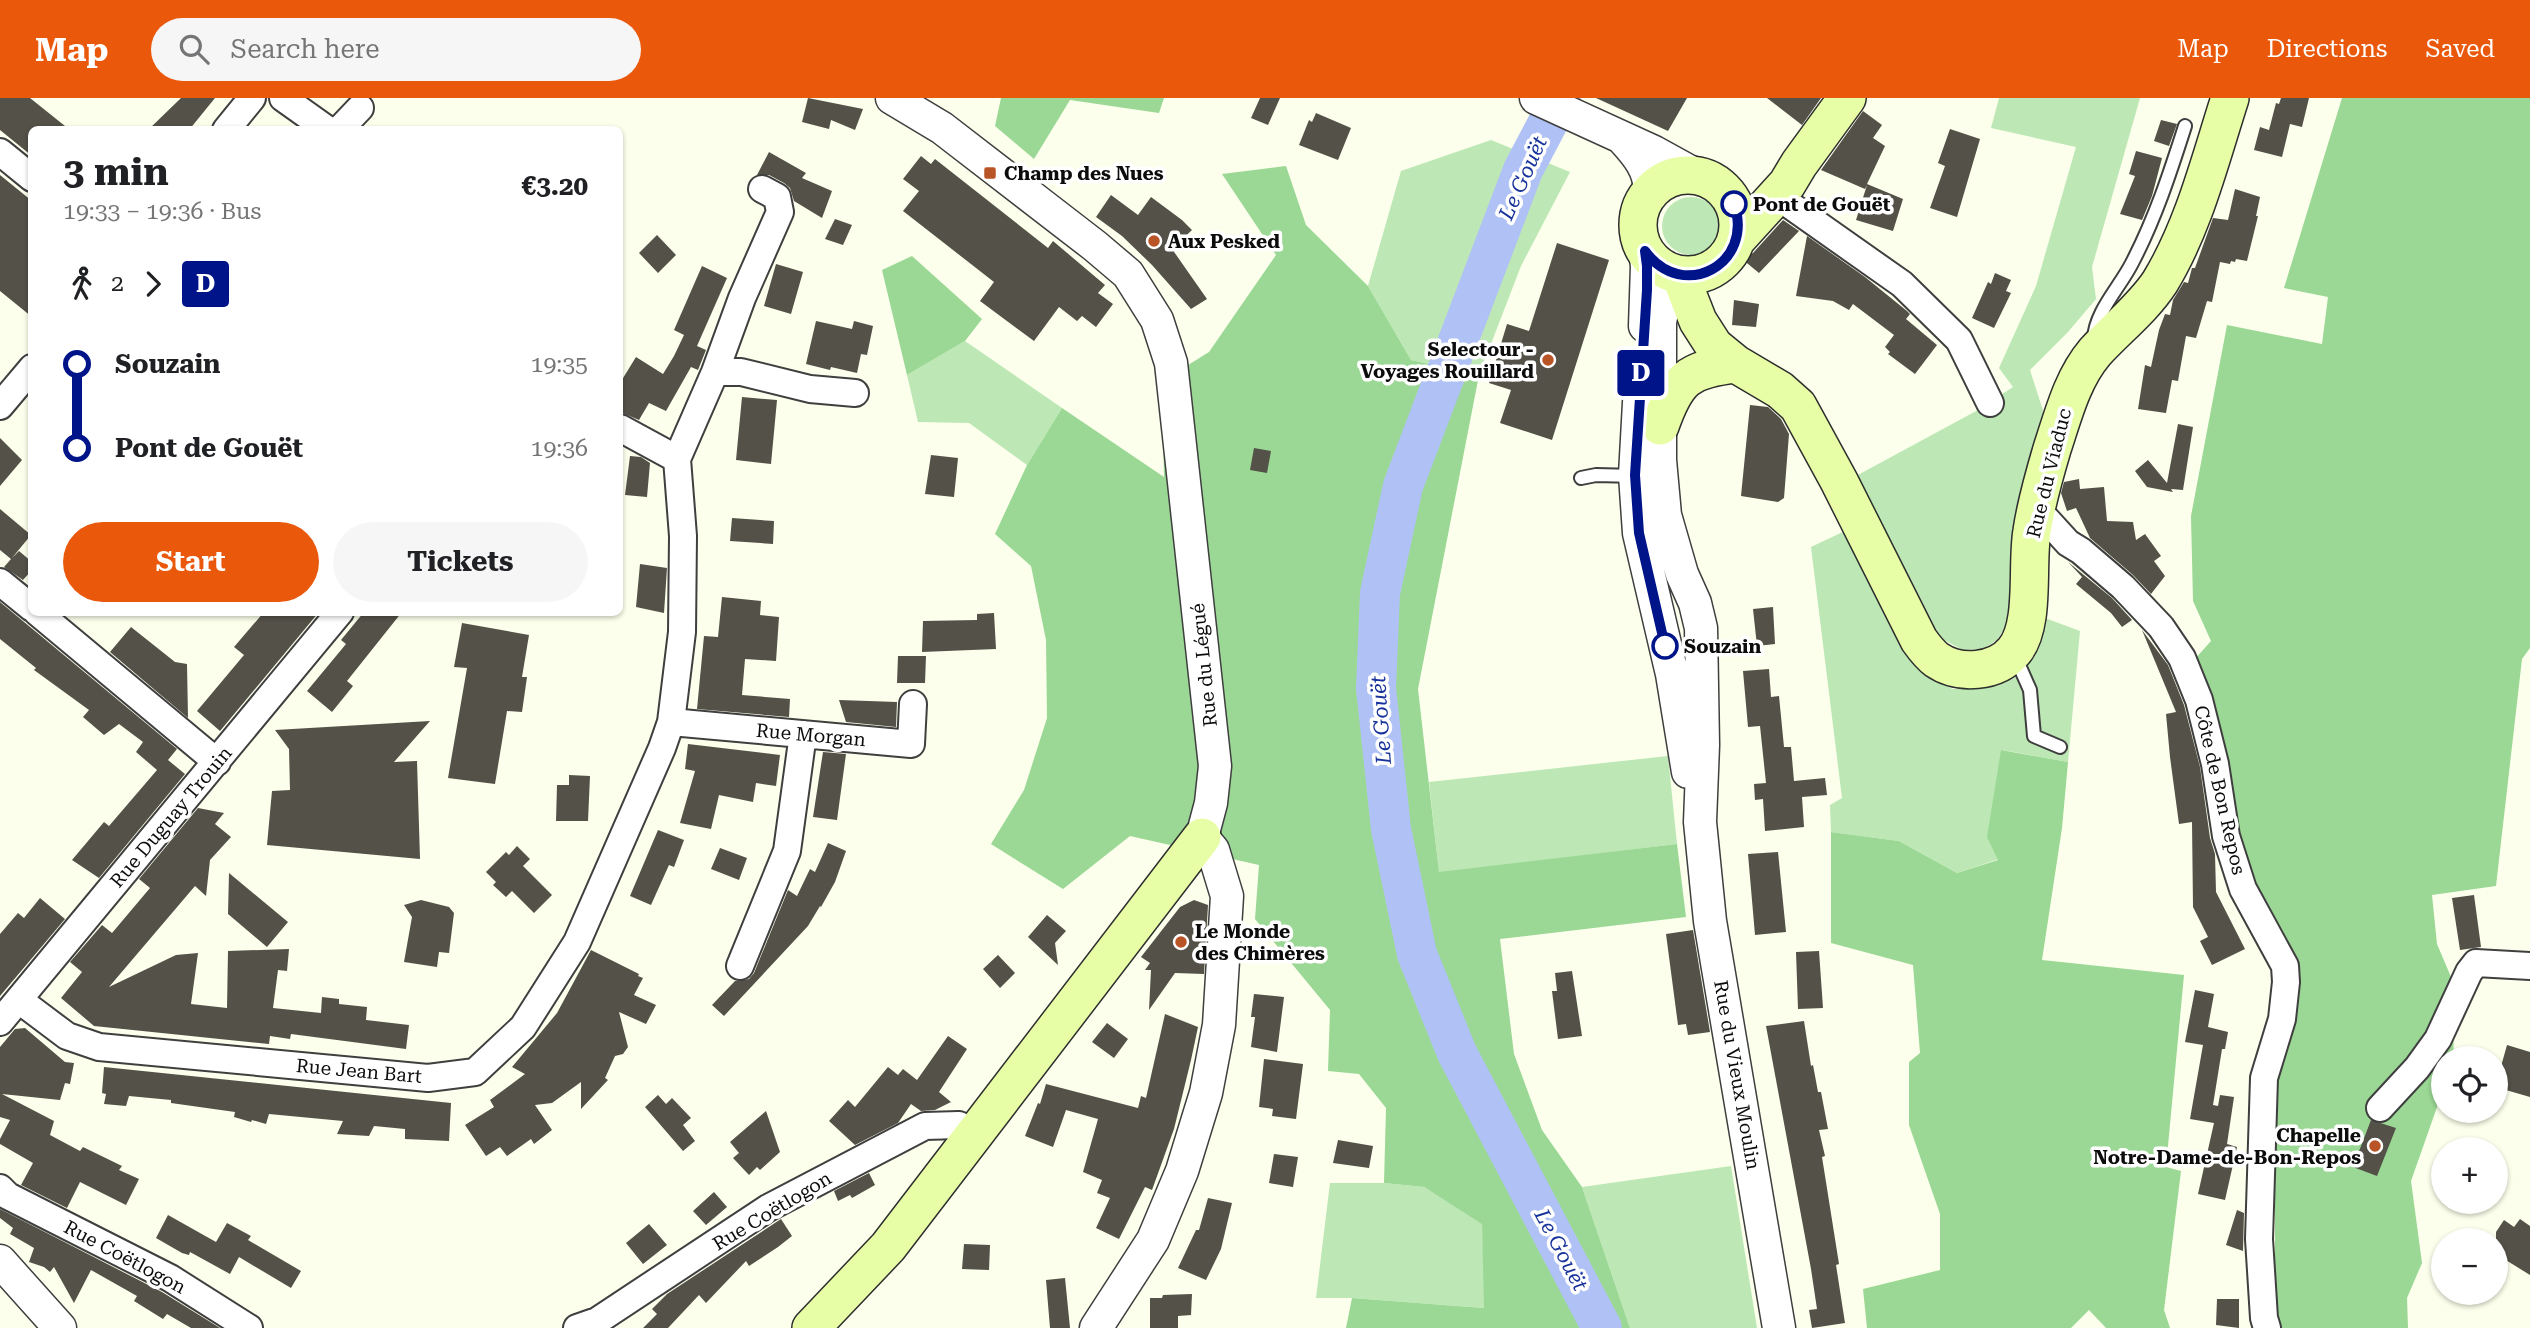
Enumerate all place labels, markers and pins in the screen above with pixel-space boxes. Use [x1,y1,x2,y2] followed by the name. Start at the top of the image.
[1004,162,1164,185] place label: Champ des Nues
[982,165,998,181] marker: Champ des Nues
[1721,191,1747,217] marker: Pont de Gouët
[1753,193,1891,216] place label: Pont de Gouët
[1168,230,1280,253] place label: Aux Pesked
[1146,233,1162,249] marker: Aux Pesked
[1361,338,1534,383] place label: Selectour - Voyages Rouillard
[1540,352,1556,368] marker: Selectour - Voyages Rouillard
[1652,633,1678,659] marker: Souzain
[1684,635,1761,658] place label: Souzain
[1195,920,1325,965] place label: Le Monde des Chimères
[1173,934,1189,950] marker: Le Monde des Chimères
[2093,1124,2361,1169] place label: Chapelle Notre-Dame-de-Bon-Repos
[2367,1138,2383,1154] marker: Chapelle Notre-Dame-de-Bon-Repos

